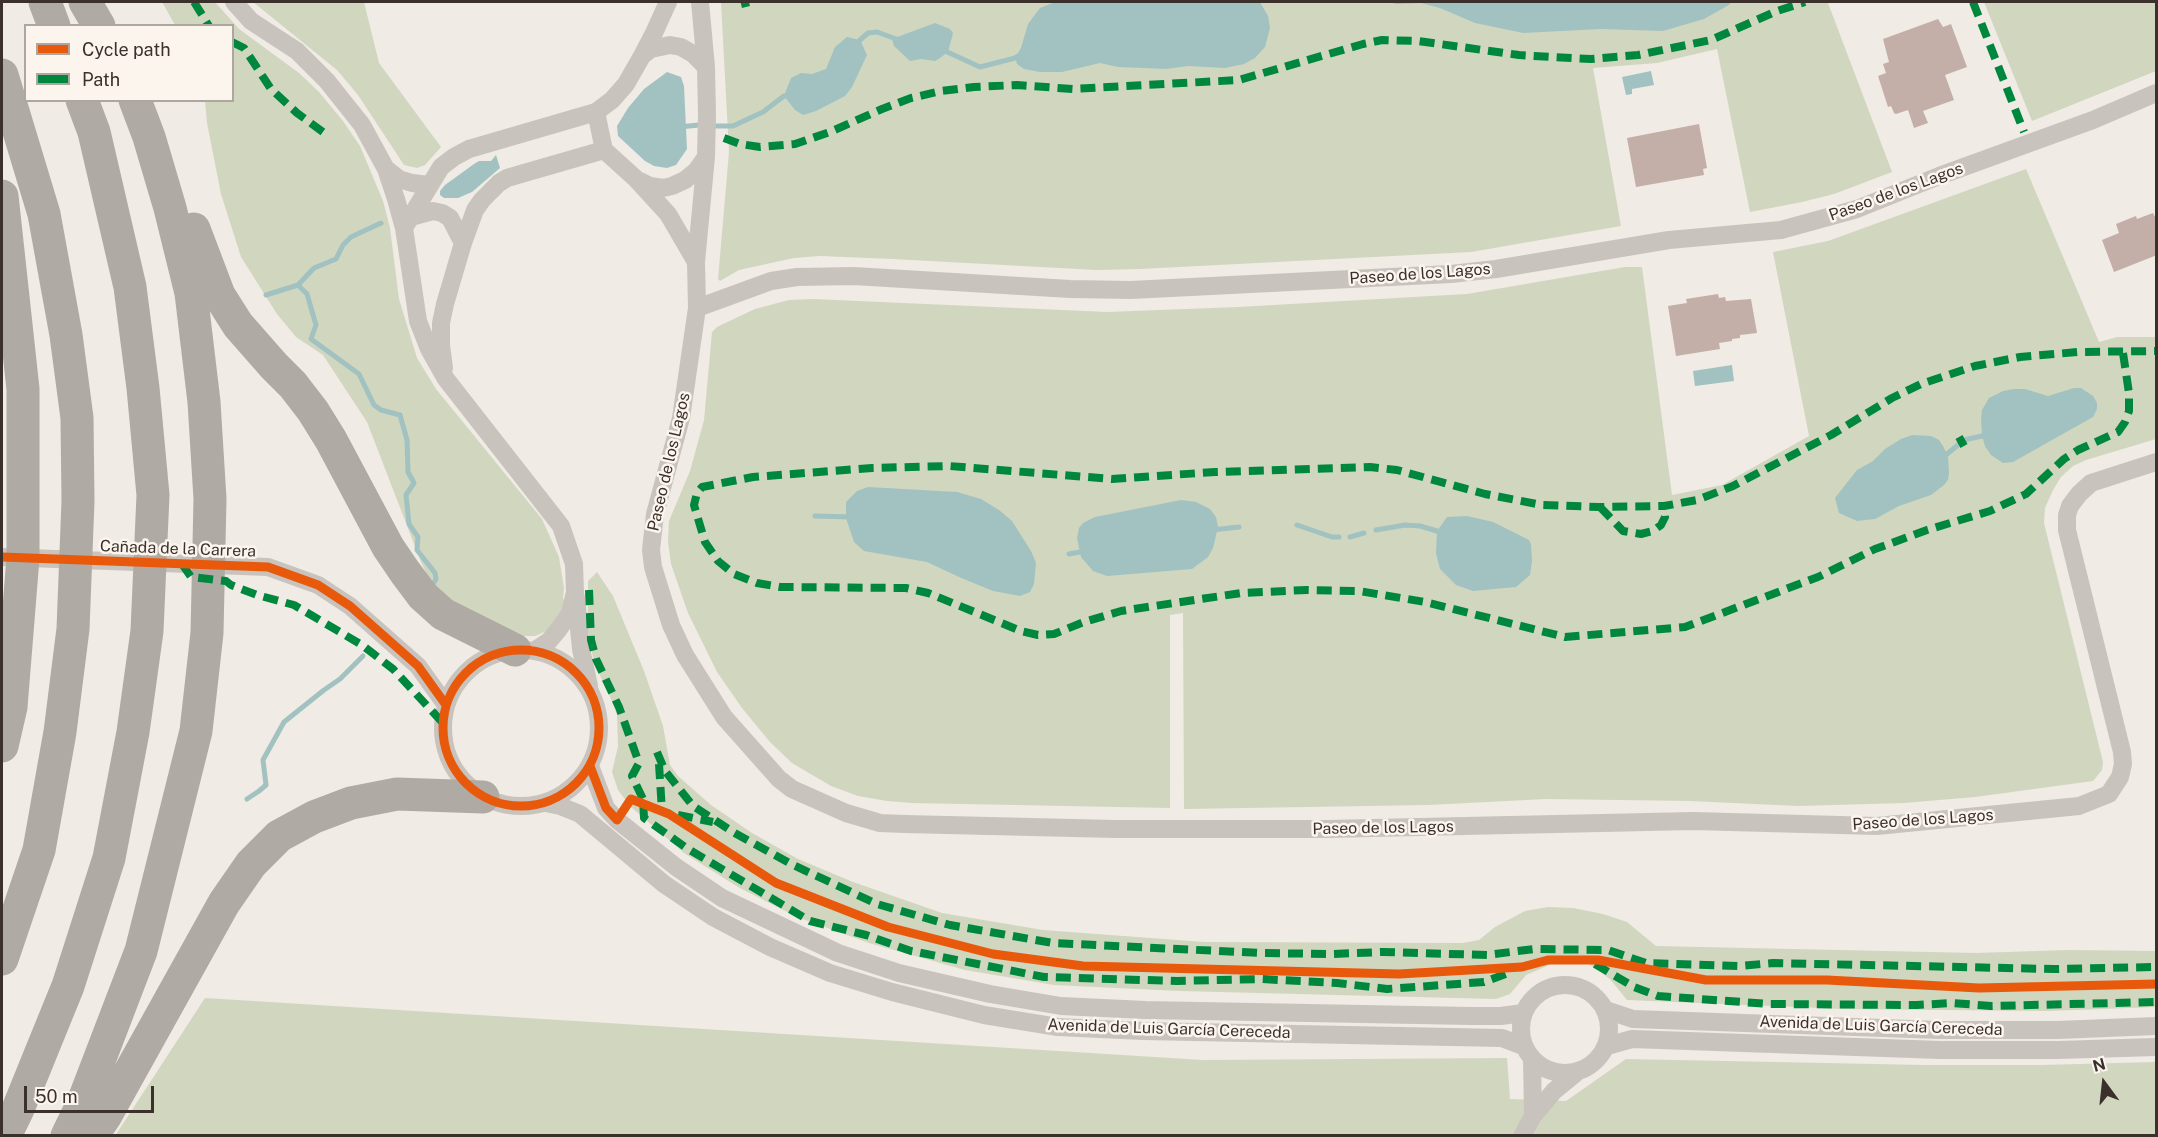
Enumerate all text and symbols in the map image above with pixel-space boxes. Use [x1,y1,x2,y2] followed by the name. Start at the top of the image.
[24,24,234,102] legend
[82,39,171,60] text: Cycle path
[82,69,120,90] text: Path
[1826,159,1966,225] street label: Paseo de los Lagos
[1349,259,1491,289] street label: Paseo de los Lagos
[644,391,694,533] street label: Paseo de los Lagos
[100,537,256,561] street label: Cañada de la Carrera
[1852,805,1994,835] street label: Paseo de los Lagos
[1312,817,1454,839] street label: Paseo de los Lagos
[1759,1012,2003,1040] street label: Avenida de Luis García Cereceda
[1047,1015,1291,1043] street label: Avenida de Luis García Cereceda
[2074,1053,2134,1113] north arrow
[2091,1054,2108,1076] text: N
[27,1074,158,1112] scale bar
[35,1086,78,1107] text: 50 m

